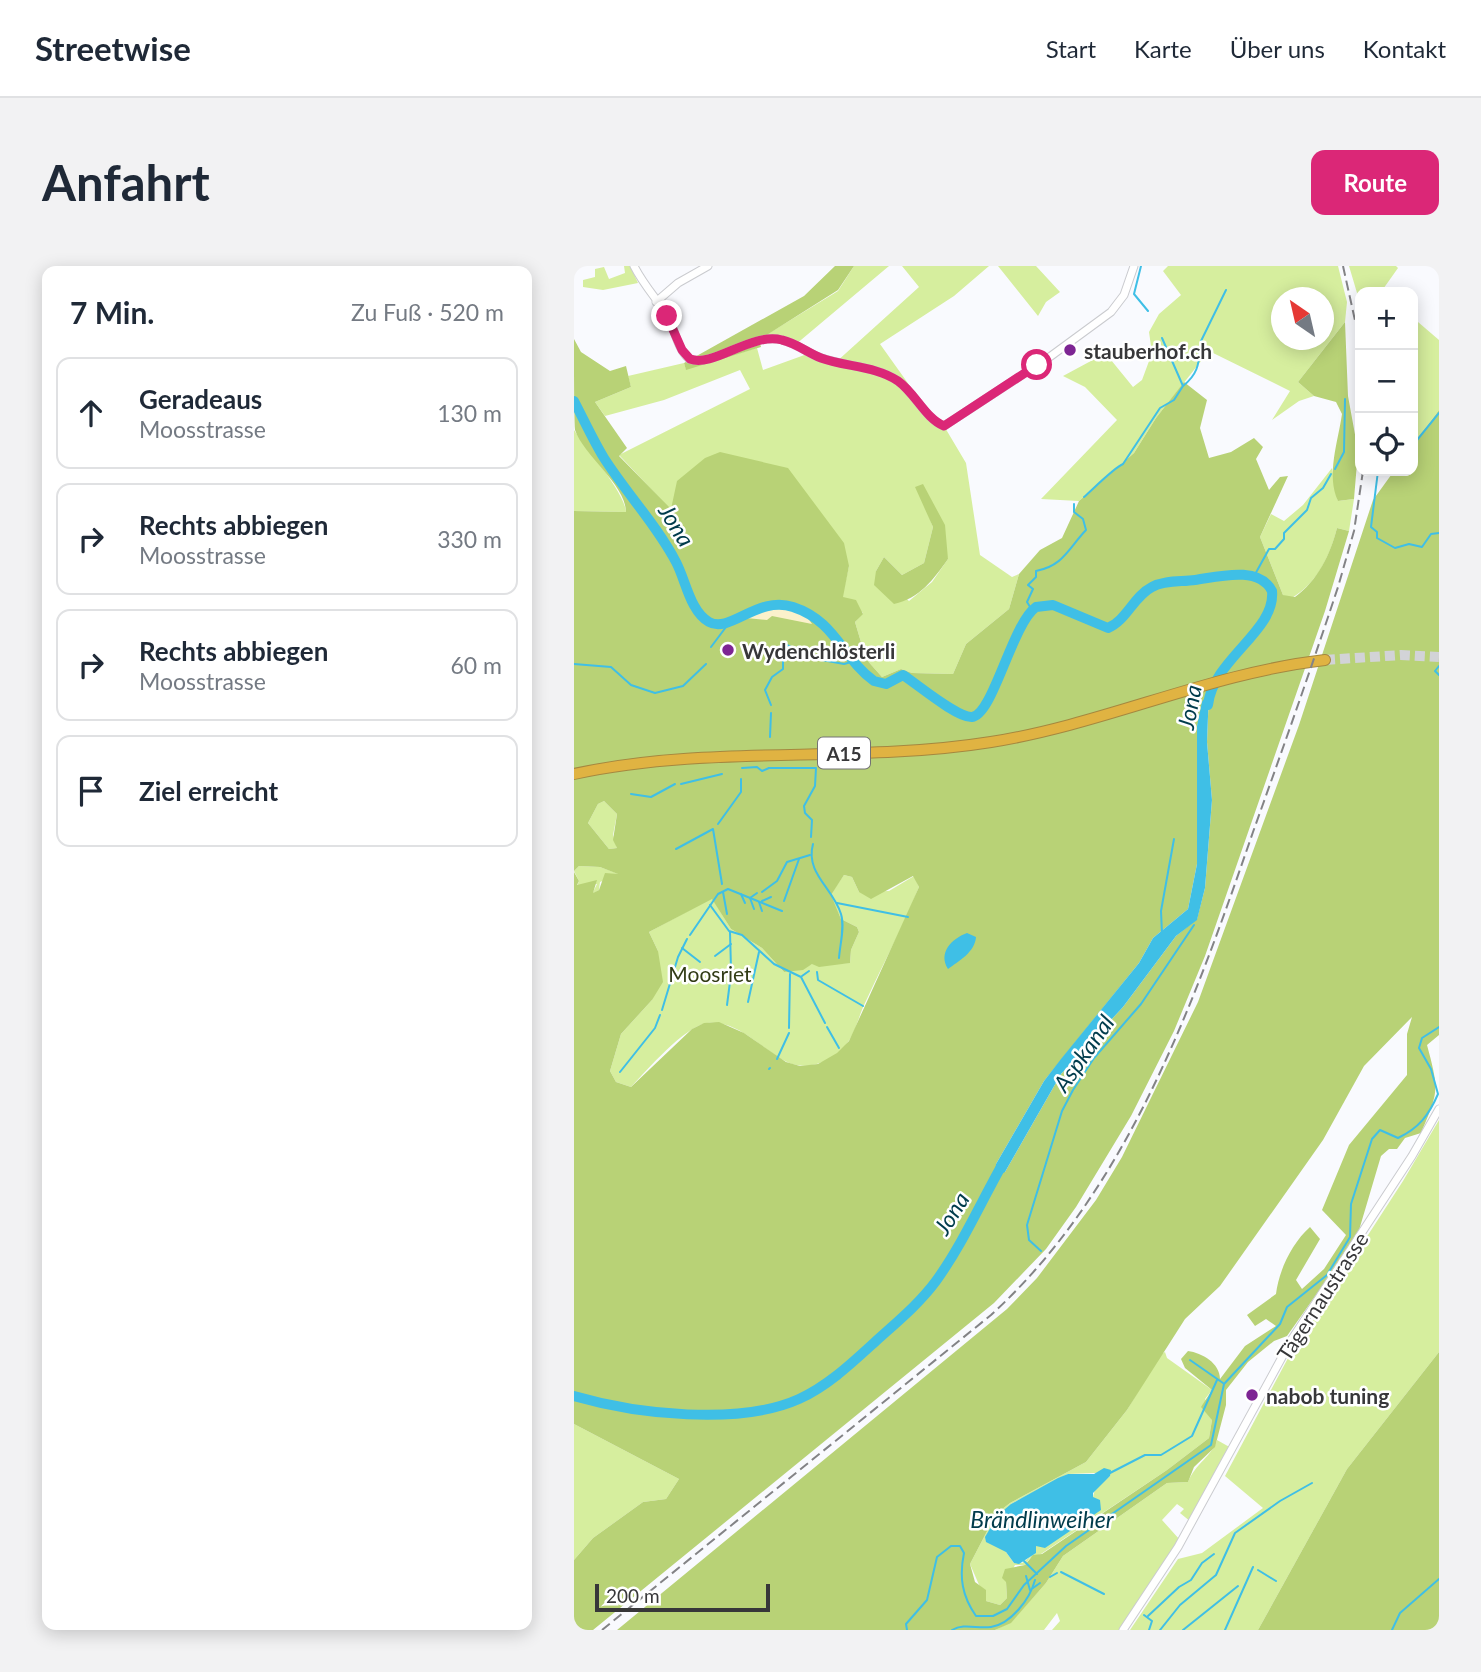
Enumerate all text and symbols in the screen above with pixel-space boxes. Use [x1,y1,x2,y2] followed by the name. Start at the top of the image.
[35,28,191,68] text: Streetwise
[1046,34,1096,63] text: Start
[1134,34,1192,63] text: Karte
[1230,34,1325,63] text: Über uns
[1363,34,1446,63] text: Kontakt
[1311,150,1439,215] button: Route
[42,153,210,211] text: Anfahrt
[1271,287,1334,350] north arrow
[1355,287,1418,476] map controls
[1355,287,1418,350] button: +
[70,294,155,330] text: 7 Min.
[351,298,504,326] text: Zu Fuß · 520 m
[651,300,682,331] route end
[1084,338,1212,363] place label: stauberhof.ch
[1062,342,1078,358] marker: stauberhof.ch
[1021,349,1052,380] route start
[1355,350,1418,413] button: −
[139,383,262,415] text: Geradeaus
[72,394,110,432] icon: ahead
[437,399,502,427] text: 130 m
[1355,413,1418,476] button: locate
[139,415,266,443] text: Moosstrasse
[653,498,701,551] water label: Jona
[139,509,328,541] text: Rechts abbiegen
[72,520,110,558] icon: right
[437,525,502,553] text: 330 m
[139,541,266,569] text: Moosstrasse
[139,635,328,667] text: Rechts abbiegen
[742,638,895,663] place label: Wydenchlösterli
[720,642,736,658] marker: Wydenchlösterli
[72,646,110,684] icon: right
[451,651,502,679] text: 60 m
[139,667,266,695] text: Moosstrasse
[1171,682,1207,733] water label: Jona
[818,738,870,768] road number: A15
[72,772,110,810] icon: arrive
[139,775,278,807] text: Ziel erreicht
[668,961,752,986] park label: Moosriet
[1046,1009,1119,1098] water label: Aspkanal
[927,1187,975,1240] water label: Jona
[1271,1227,1373,1365] street label: Tägernaustrasse
[1266,1383,1389,1408] place label: nabob tuning
[1244,1387,1260,1403] marker: nabob tuning
[970,1505,1115,1533] water label: Brändlinweiher
[595,1581,770,1613] scale bar
[606,1584,660,1607] text: 200 m

